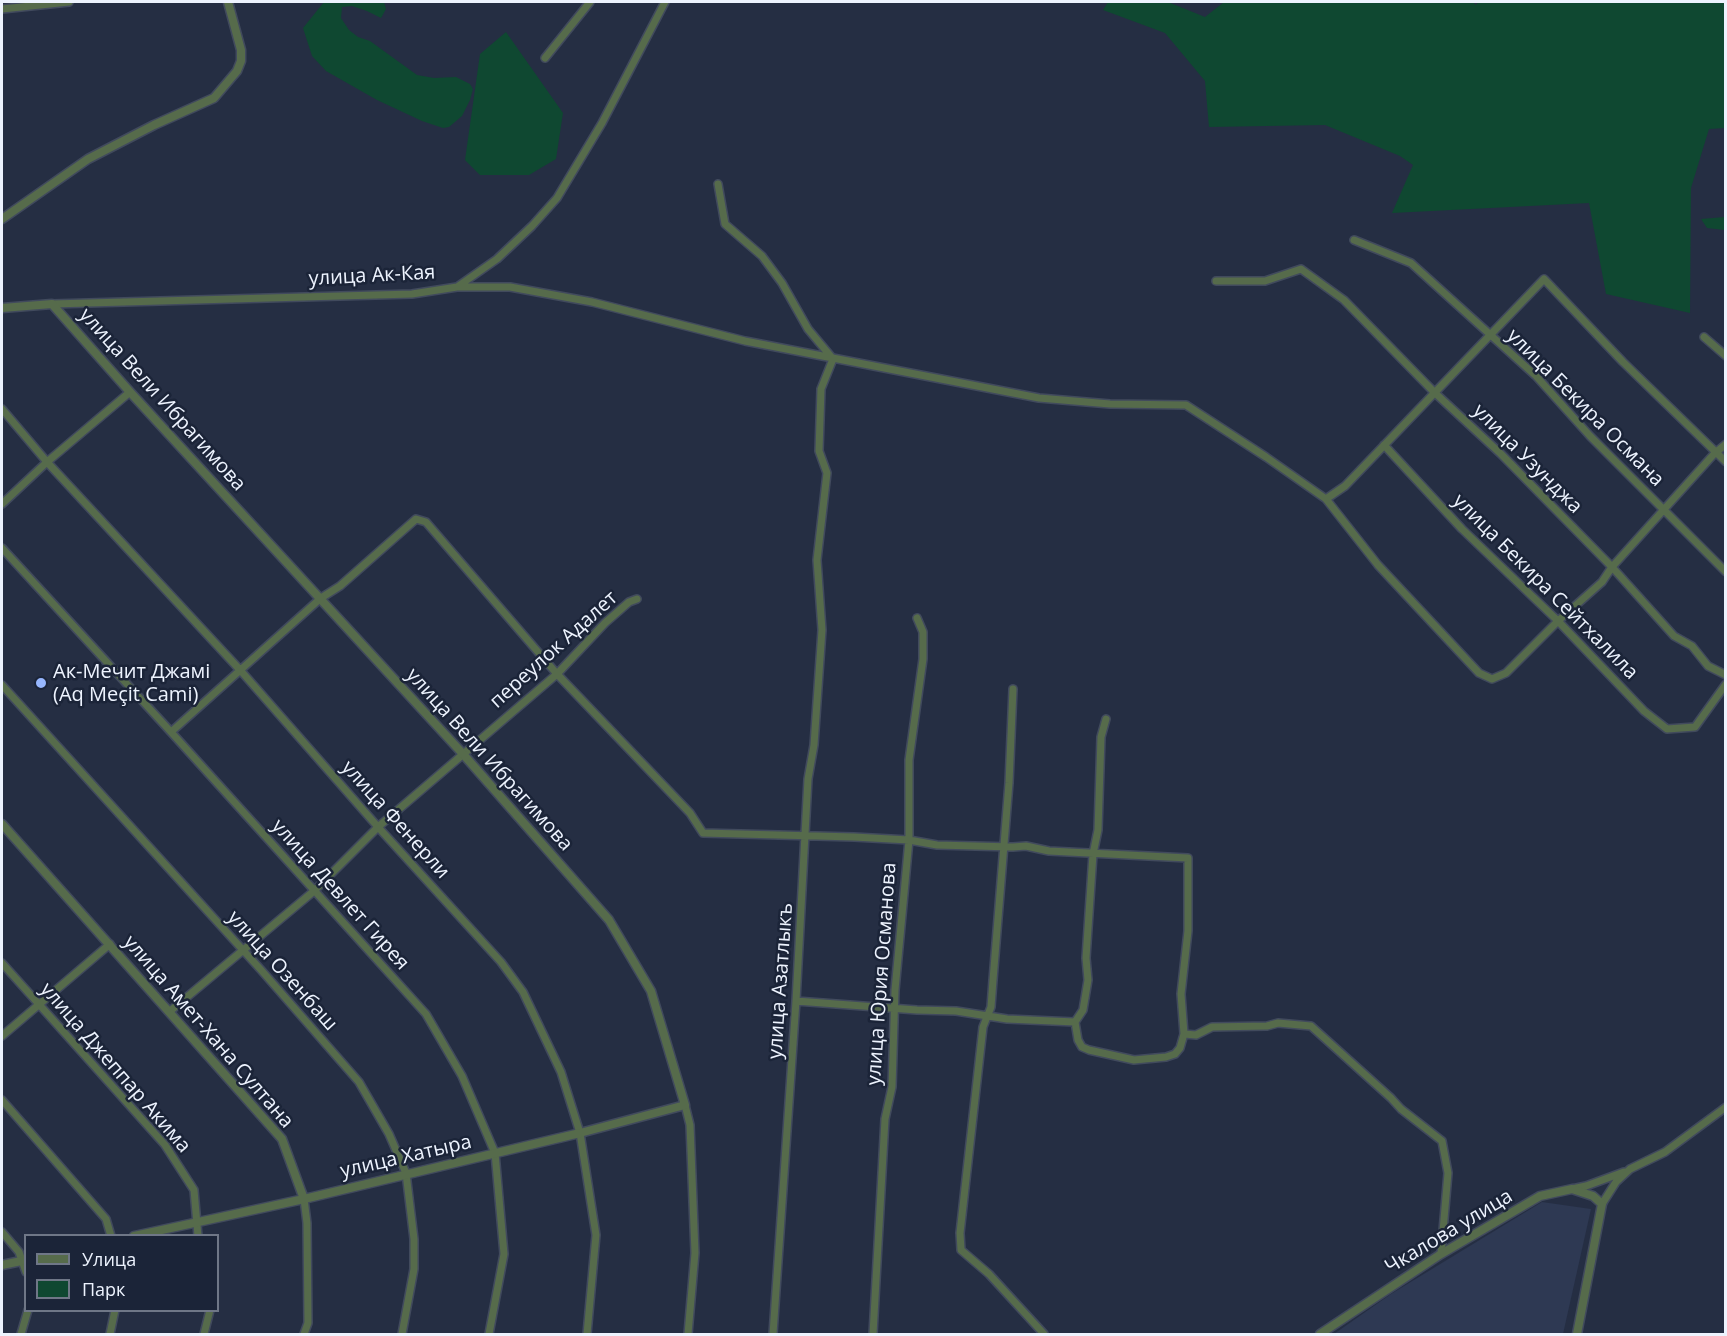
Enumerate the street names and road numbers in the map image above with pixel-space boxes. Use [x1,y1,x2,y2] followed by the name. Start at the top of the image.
[308,261,436,291] street label: улица Ак-Кая
[74,304,250,496] street label: улица Вели Ибрагимова
[1501,324,1669,492] street label: улица Бекира Османа
[1467,399,1587,519] street label: улица Узунджа
[1447,489,1643,685] street label: улица Бекира Сейтхалила
[485,586,623,714] street label: переулок Адалет
[401,664,577,856] street label: улица Вели Ибрагимова
[336,756,454,884] street label: улица Фенерли
[266,815,414,975] street label: улица Девлет Гирея
[862,862,902,1086] street label: улица Юрия Османова
[764,902,798,1060] street label: улица Азатлыкъ
[222,906,342,1036] street label: улица Озенбаш
[118,931,298,1133] street label: улица Амет-Хана Султана
[35,978,195,1158] street label: улица Джеппар Акима
[338,1130,474,1184] street label: улица Хатыра
[1381,1185,1517,1279] street label: Чкалова улица

